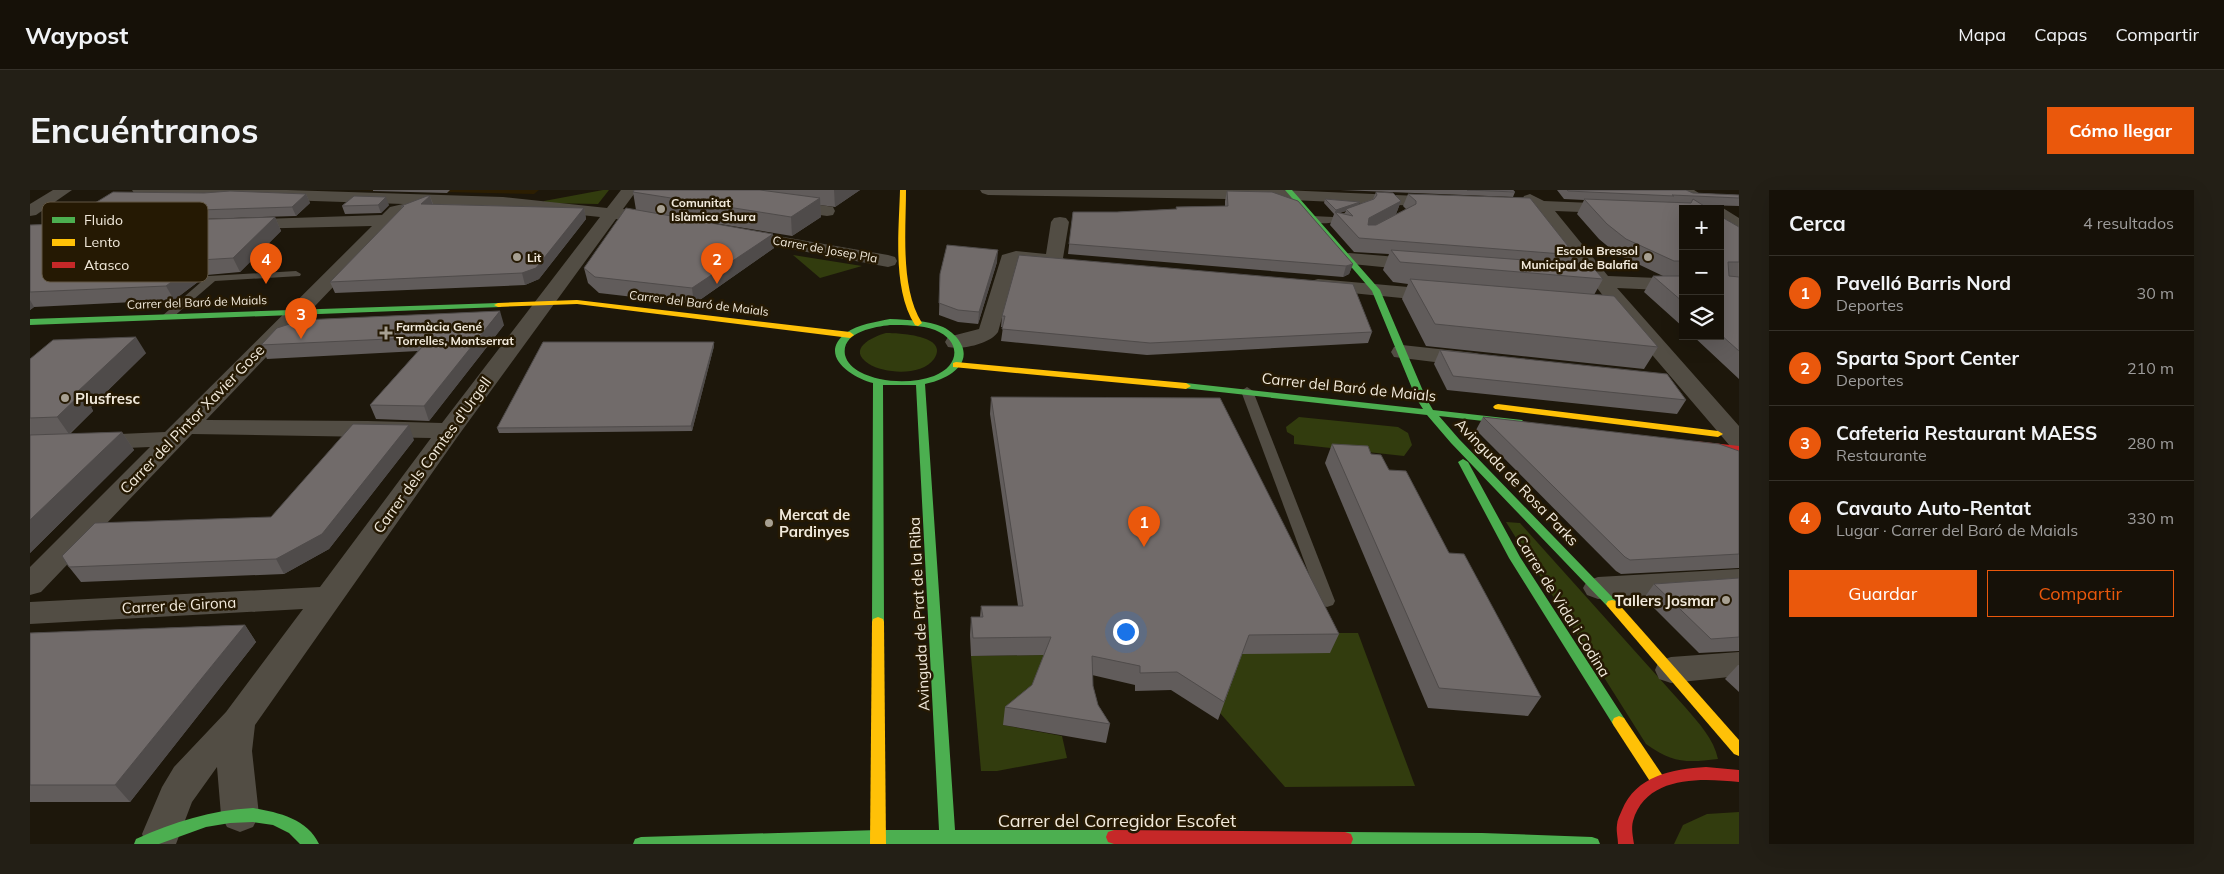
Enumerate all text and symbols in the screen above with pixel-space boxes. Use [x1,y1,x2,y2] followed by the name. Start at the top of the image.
[25,20,128,50] text: Waypost
[1958,23,2006,46] text: Mapa
[2034,23,2088,46] text: Capas
[2116,23,2199,46] text: Compartir
[2047,107,2194,154] button: Cómo llegar
[30,108,259,152] text: Encuéntranos
[671,195,756,224] place label: Comunitat Islàmica Shura
[42,202,208,282] legend
[655,203,667,215] marker: Comunitat Islàmica Shura
[1679,205,1724,340] map controls
[1679,205,1724,250] button: +
[1789,210,1846,236] text: Cerca
[84,211,123,229] text: Fluido
[2083,213,2174,233] text: 4 resultados
[771,232,879,266] street label: Carrer de Josep Pla
[84,233,120,251] text: Lento
[250,243,282,284] pin: 4
[701,243,733,284] pin: 2
[1521,243,1638,272] place label: Escola Bressol Municipal de Balafia
[527,250,542,265] place label: Lit
[1679,250,1724,295] button: −
[511,251,523,263] marker: Lit
[1642,251,1654,263] marker: Escola Bressol Municipal de Balafia
[84,256,129,274] text: Atasco
[1836,271,2011,295] text: Pavelló Barris Nord
[1800,283,1810,303] text: 1
[2137,283,2174,303] text: 30 m
[628,287,770,319] street label: Carrer del Baró de Maials
[127,292,267,312] street label: Carrer del Baró de Maials
[1679,295,1724,340] button: layers
[1836,295,1904,315] text: Deportes
[285,298,317,339] pin: 3
[396,319,514,348] place label: Farmàcia Gené Torrelles, Montserrat
[380,327,392,339] marker: Farmàcia Gené Torrelles, Montserrat
[116,340,268,498] street label: Carrer del Pintor Xavier Gose
[1836,346,2019,370] text: Sparta Sport Center
[1800,358,1810,378] text: 2
[2127,358,2174,378] text: 210 m
[1261,368,1437,406] street label: Carrer del Baró de Maials
[1836,370,1904,390] text: Deportes
[369,373,495,537] street label: Carrer dels Comtes d'Urgell
[75,389,140,408] place label: Plusfresc
[59,392,71,404] marker: Plusfresc
[1451,414,1583,550] street label: Avinguda de Rosa Parks
[1836,421,2097,445] text: Cafeteria Restaurant MAESS
[1800,433,1810,453] text: 3
[2127,433,2174,453] text: 280 m
[1836,445,1927,465] text: Restaurante
[1836,496,2031,520] text: Cavauto Auto-Rentat
[779,505,850,541] place label: Mercat de Pardinyes
[1128,506,1160,547] pin: 1
[1800,508,1810,528] text: 4
[2127,508,2174,528] text: 330 m
[904,516,934,712] street label: Avinguda de Prat de la Riba
[763,517,775,529] marker: Mercat de Pardinyes
[1836,520,2078,540] text: Lugar · Carrer del Baró de Maials
[1511,531,1615,681] street label: Carrer de Vidal i Codina
[1789,570,1977,617] button: Guardar
[1987,570,2174,617] button: Compartir
[1615,591,1716,610] place label: Tallers Josmar
[121,593,237,617] street label: Carrer de Girona
[1720,594,1732,606] marker: Tallers Josmar
[1113,619,1139,645] your location
[998,809,1236,832] street label: Carrer del Corregidor Escofet

